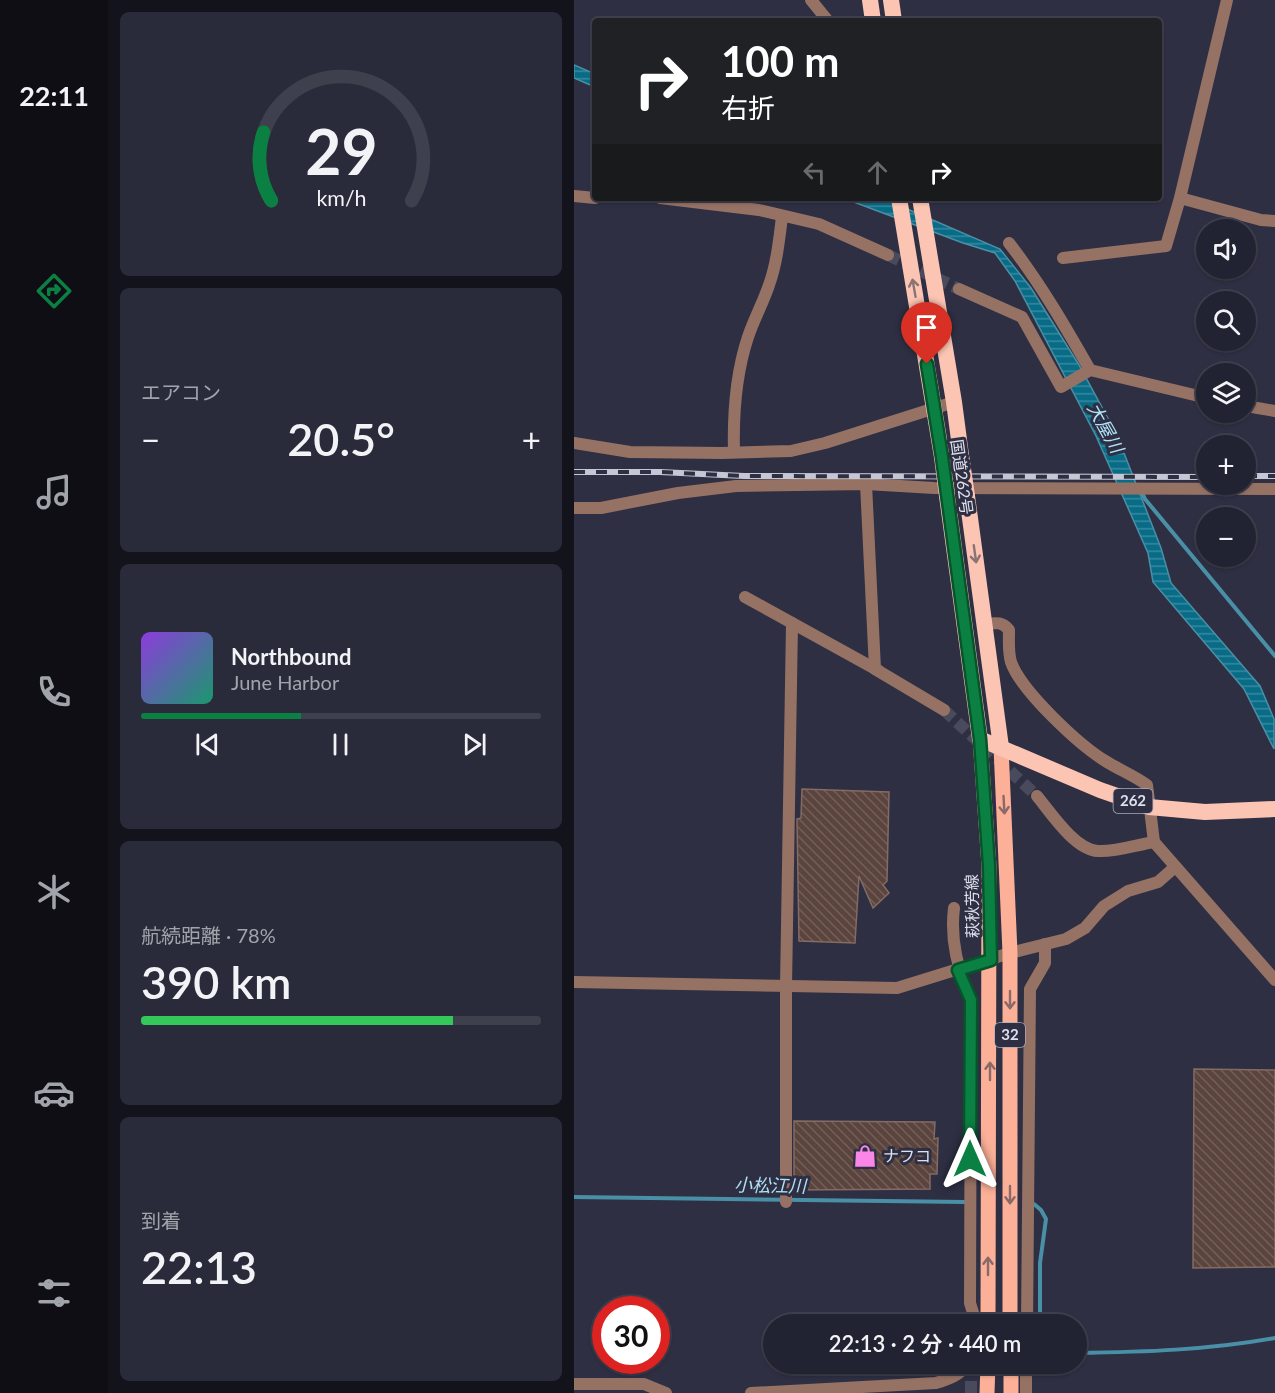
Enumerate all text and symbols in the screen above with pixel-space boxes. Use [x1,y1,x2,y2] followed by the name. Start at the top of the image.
[721,36,839,86] text: 100 m
[622,42,700,120] icon: right
[19,79,89,112] text: 22:11
[721,91,775,124] text: 右折
[305,113,377,188] text: 29
[798,156,831,189] icon: left
[861,156,894,189] icon: ahead
[924,156,957,189] icon: right
[316,185,366,211] text: km/h
[1196,219,1256,567] map controls
[1196,219,1256,279] button: sound
[33,270,75,312] icon: directions
[908,278,919,298] one-way arrow
[1196,291,1256,351] button: search
[901,302,952,364] pin
[910,311,943,344] icon: arrive
[1196,363,1256,423] button: layers
[141,380,221,404] text: エアコン
[1083,399,1130,458] water label: 大屋川
[287,412,395,466] text: 20.5°
[141,419,160,459] text: −
[522,419,541,459] text: +
[1196,435,1256,495] button: +
[948,438,977,516] street label: 国道262号
[33,471,75,513] icon: music
[1196,507,1256,567] button: −
[970,543,981,563] one-way arrow
[231,643,351,670] text: Northbound
[231,670,339,694] text: June Harbor
[33,671,75,713] icon: phone
[191,728,224,761] icon: previous
[324,728,357,761] icon: pause
[458,728,491,761] icon: next
[1114,789,1152,813] road number: 262
[999,795,1010,815] one-way arrow
[33,871,75,913] icon: climate
[961,874,982,938] street label: 萩秋芳線
[141,923,276,947] text: 航続距離 · 78%
[141,955,291,1009] text: 390 km
[1004,989,1016,1009] one-way arrow
[995,1023,1025,1047] road number: 32
[984,1062,995,1082] one-way arrow
[33,1072,75,1114] icon: car
[938,1127,1002,1191] position arrow
[852,1143,878,1169] shop icon: ナフコ
[883,1146,931,1165] place label: ナフコ
[734,1173,808,1197] water label: 小松江川
[1004,1184,1016,1204] one-way arrow
[141,1208,181,1232] text: 到着
[141,1240,257,1294] text: 22:13
[982,1257,994,1277] one-way arrow
[33,1272,75,1314] icon: filters
[592,1296,670,1374] speed limit sign: 30
[829,1330,1021,1357] text: 22:13 · 2 分 · 440 m

